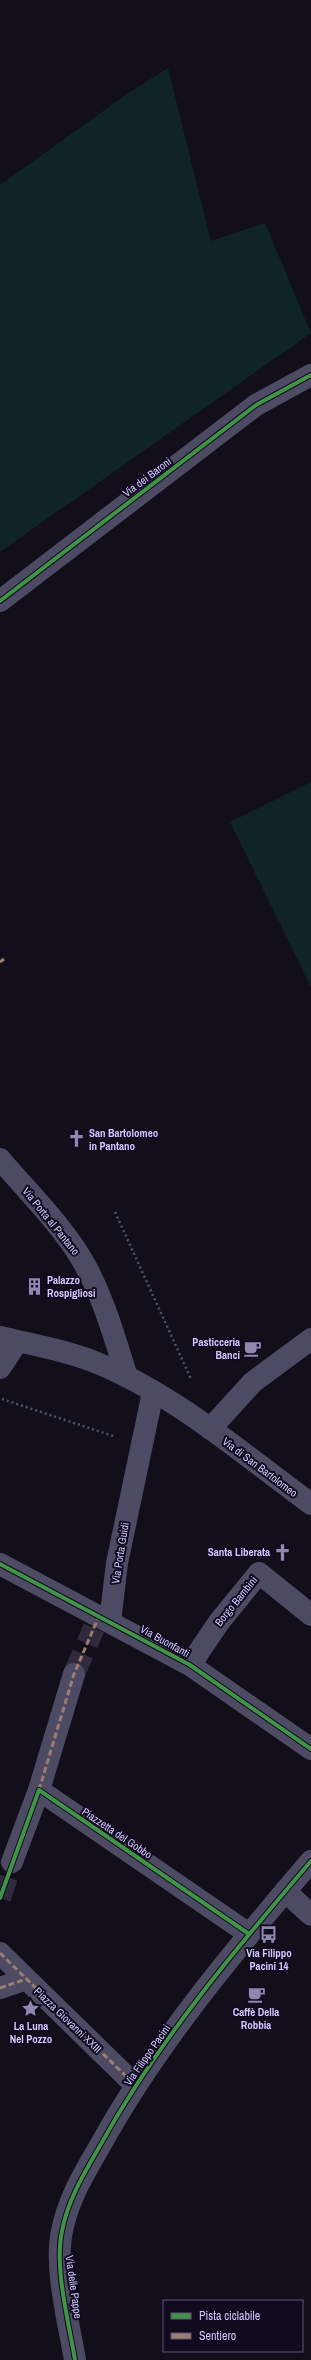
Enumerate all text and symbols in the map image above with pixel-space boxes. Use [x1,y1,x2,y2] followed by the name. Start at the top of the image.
[120,454,174,500] street label: Via dei Baroni
[89,1126,159,1153] place label: San Bartolomeo in Pantano
[66,1129,86,1149] church icon: San Bartolomeo in Pantano
[19,1184,83,1258] street label: Via Porta al Pantano
[47,1273,96,1300] place label: Palazzo Rospigliosi
[24,1276,44,1296] building icon: Palazzo Rospigliosi
[192,1335,240,1362] place label: Pasticceria Banci
[243,1338,263,1358] cafe icon: Pasticceria Banci
[220,1434,300,1500] street label: Via di San Bartolomeo
[108,1521,132,1585] street label: Via Porta Guidi
[273,1542,293,1562] church icon: Santa Liberata
[208,1545,270,1559] place label: Santa Liberata
[212,1573,260,1629] street label: Borgo Bambini
[138,1622,192,1660] street label: Via Buonfanti
[79,1804,155,1862] street label: Piazzetta del Gobbo
[259,1925,279,1945] bus stop icon: Via Filippo Pacini 14
[246,1946,292,1973] place label: Via Filippo Pacini 14
[31,1984,105,2056] street label: Piazza Giovanni XXIII
[246,1984,266,2004] cafe icon: Caffè Della Robbia
[21,1998,41,2018] place icon: La Luna Nel Pozzo
[233,2005,279,2032] place label: Caffè Della Robbia
[10,2019,53,2046] place label: La Luna Nel Pozzo
[121,2022,173,2088] street label: Via Filippo Pacini
[63,2255,85,2319] street label: Via delle Pappe
[163,2300,303,2352] legend
[199,2308,260,2324] text: Pista ciclabile
[199,2328,236,2344] text: Sentiero

